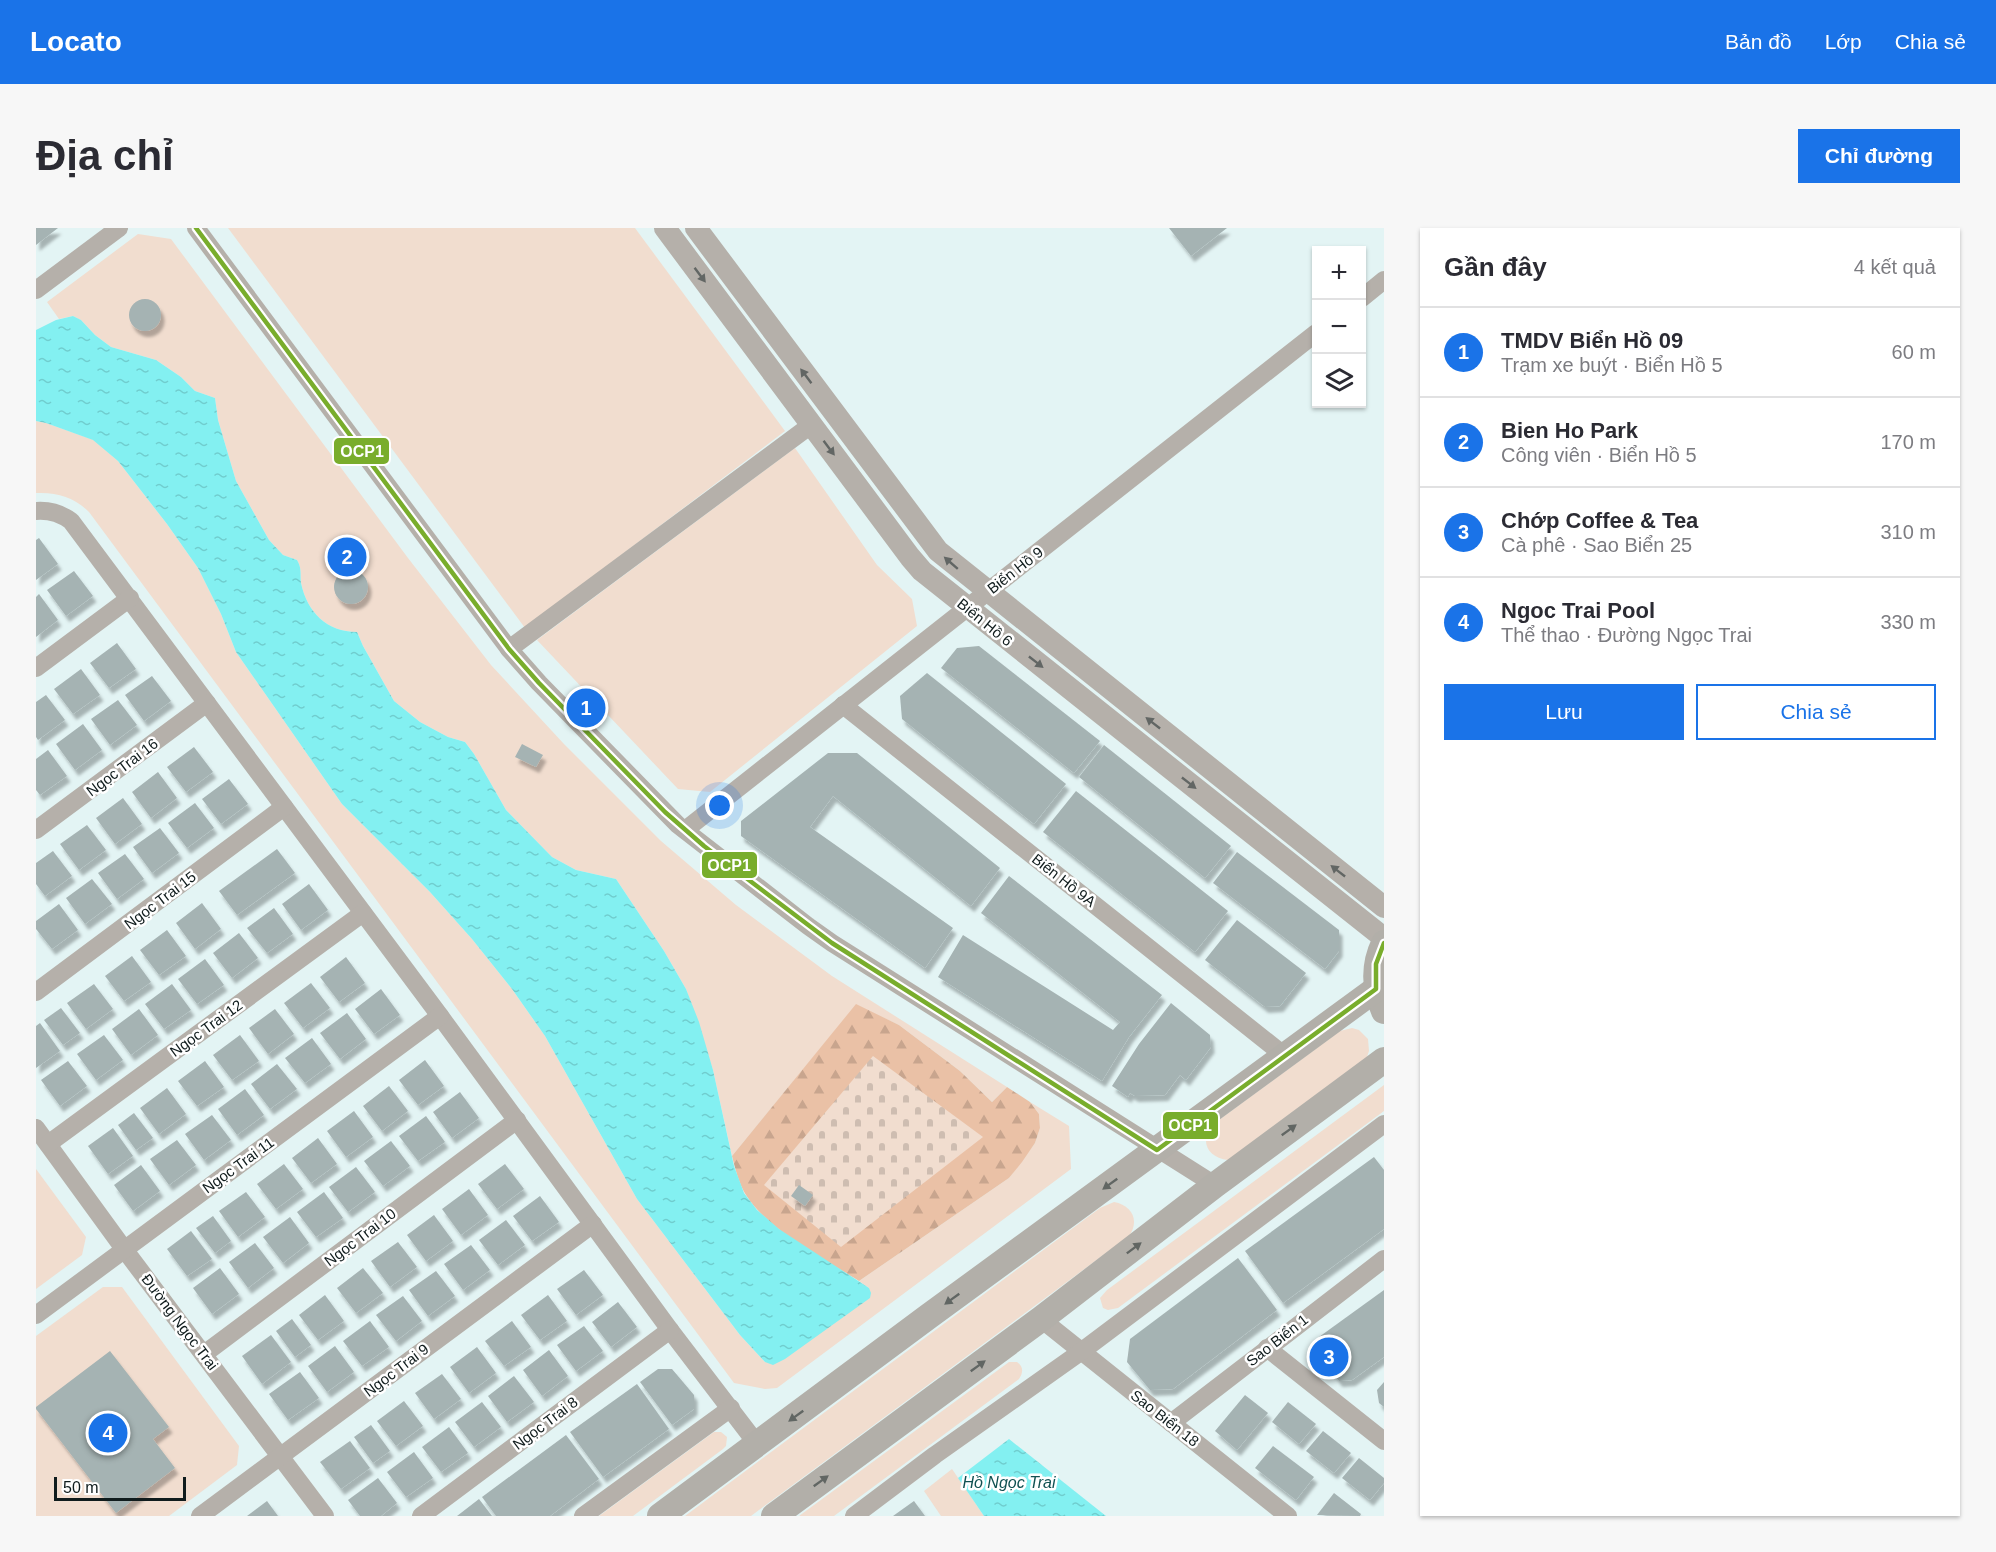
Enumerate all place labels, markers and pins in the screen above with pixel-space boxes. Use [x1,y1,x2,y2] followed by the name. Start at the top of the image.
[328,534,366,580] pin: 2
[566,686,606,730] pin: 1
[1310,1334,1348,1380] pin: 3
[88,1410,128,1456] pin: 4

